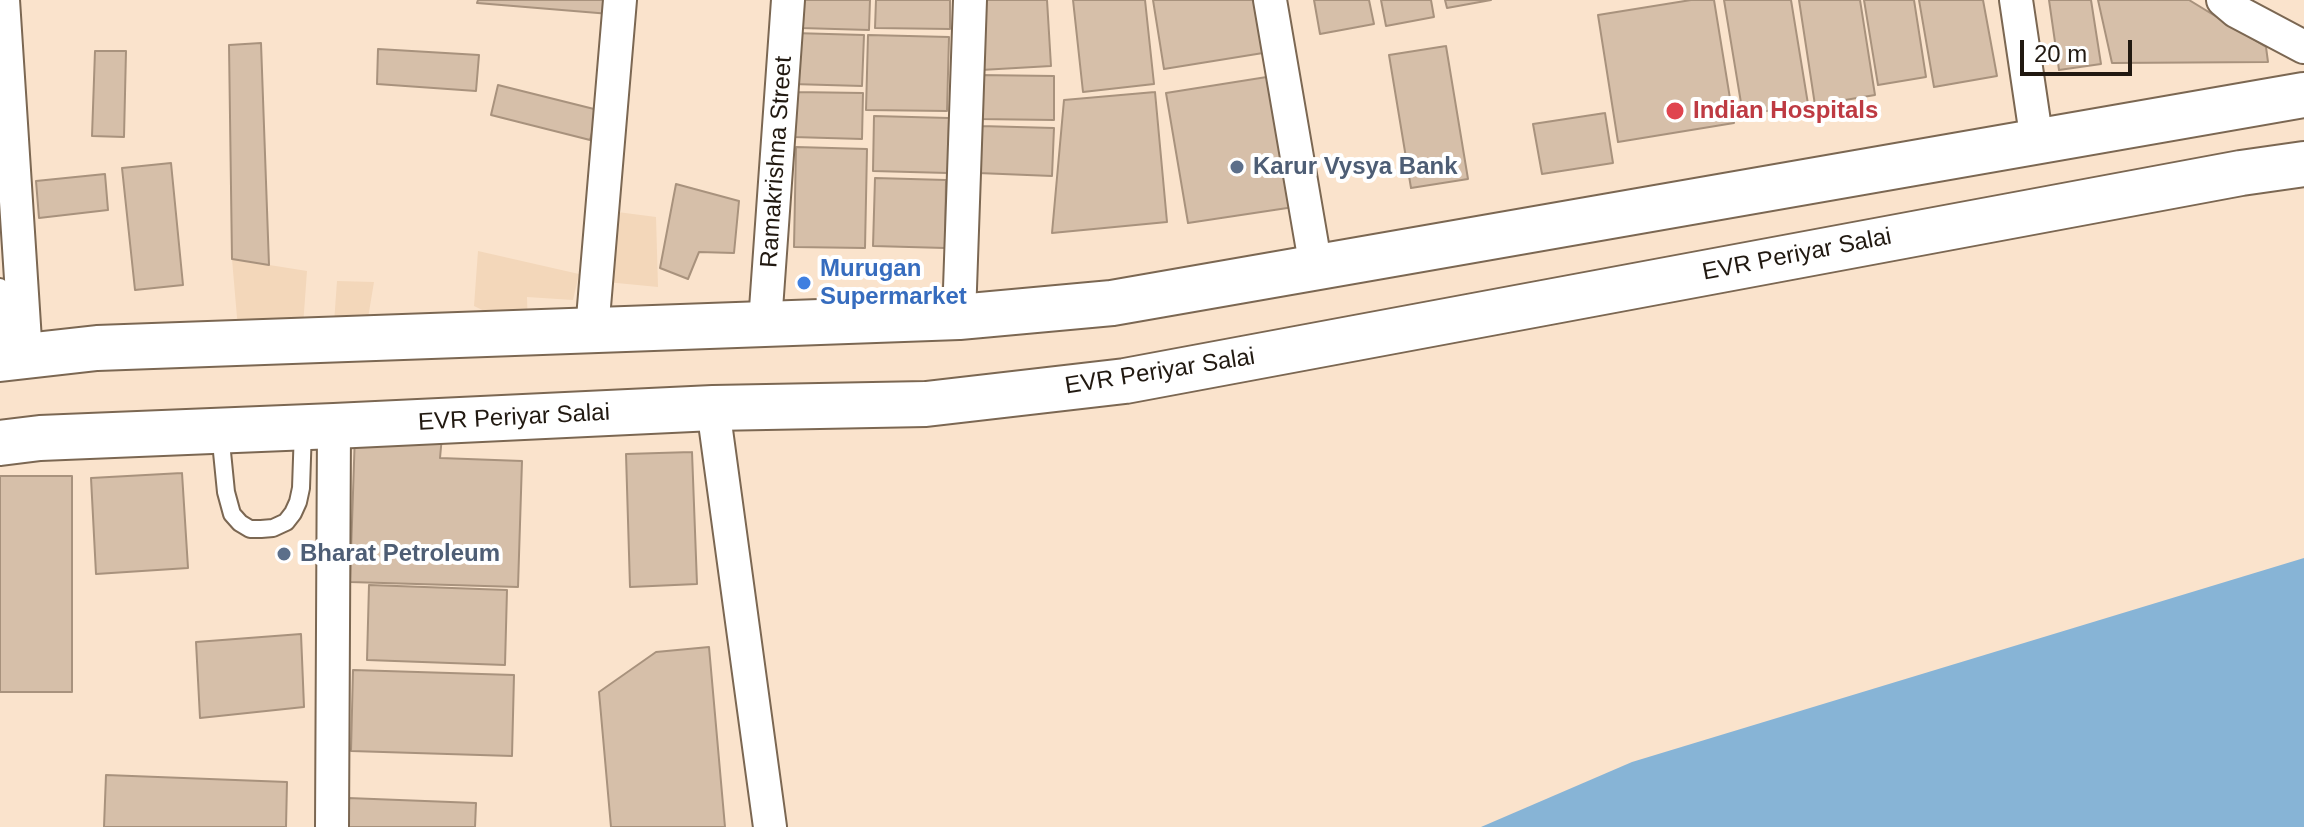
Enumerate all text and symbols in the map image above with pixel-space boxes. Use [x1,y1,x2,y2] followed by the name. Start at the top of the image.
[2024,24,2136,74] scale bar
[2034,40,2087,67] text: 20 m
[755,55,799,269] street label: Ramakrishna Street
[1693,97,1878,125] place label: Indian Hospitals
[1664,100,1686,122] marker: Indian Hospitals
[1253,153,1458,181] place label: Karur Vysya Bank
[1228,158,1246,176] marker: Karur Vysya Bank
[1700,223,1894,287] street label: EVR Periyar Salai
[820,255,967,311] place label: Murugan Supermarket
[795,274,813,292] marker: Murugan Supermarket
[1063,343,1257,401] street label: EVR Periyar Salai
[417,399,611,437] street label: EVR Periyar Salai
[300,540,500,568] place label: Bharat Petroleum
[275,545,293,563] marker: Bharat Petroleum

